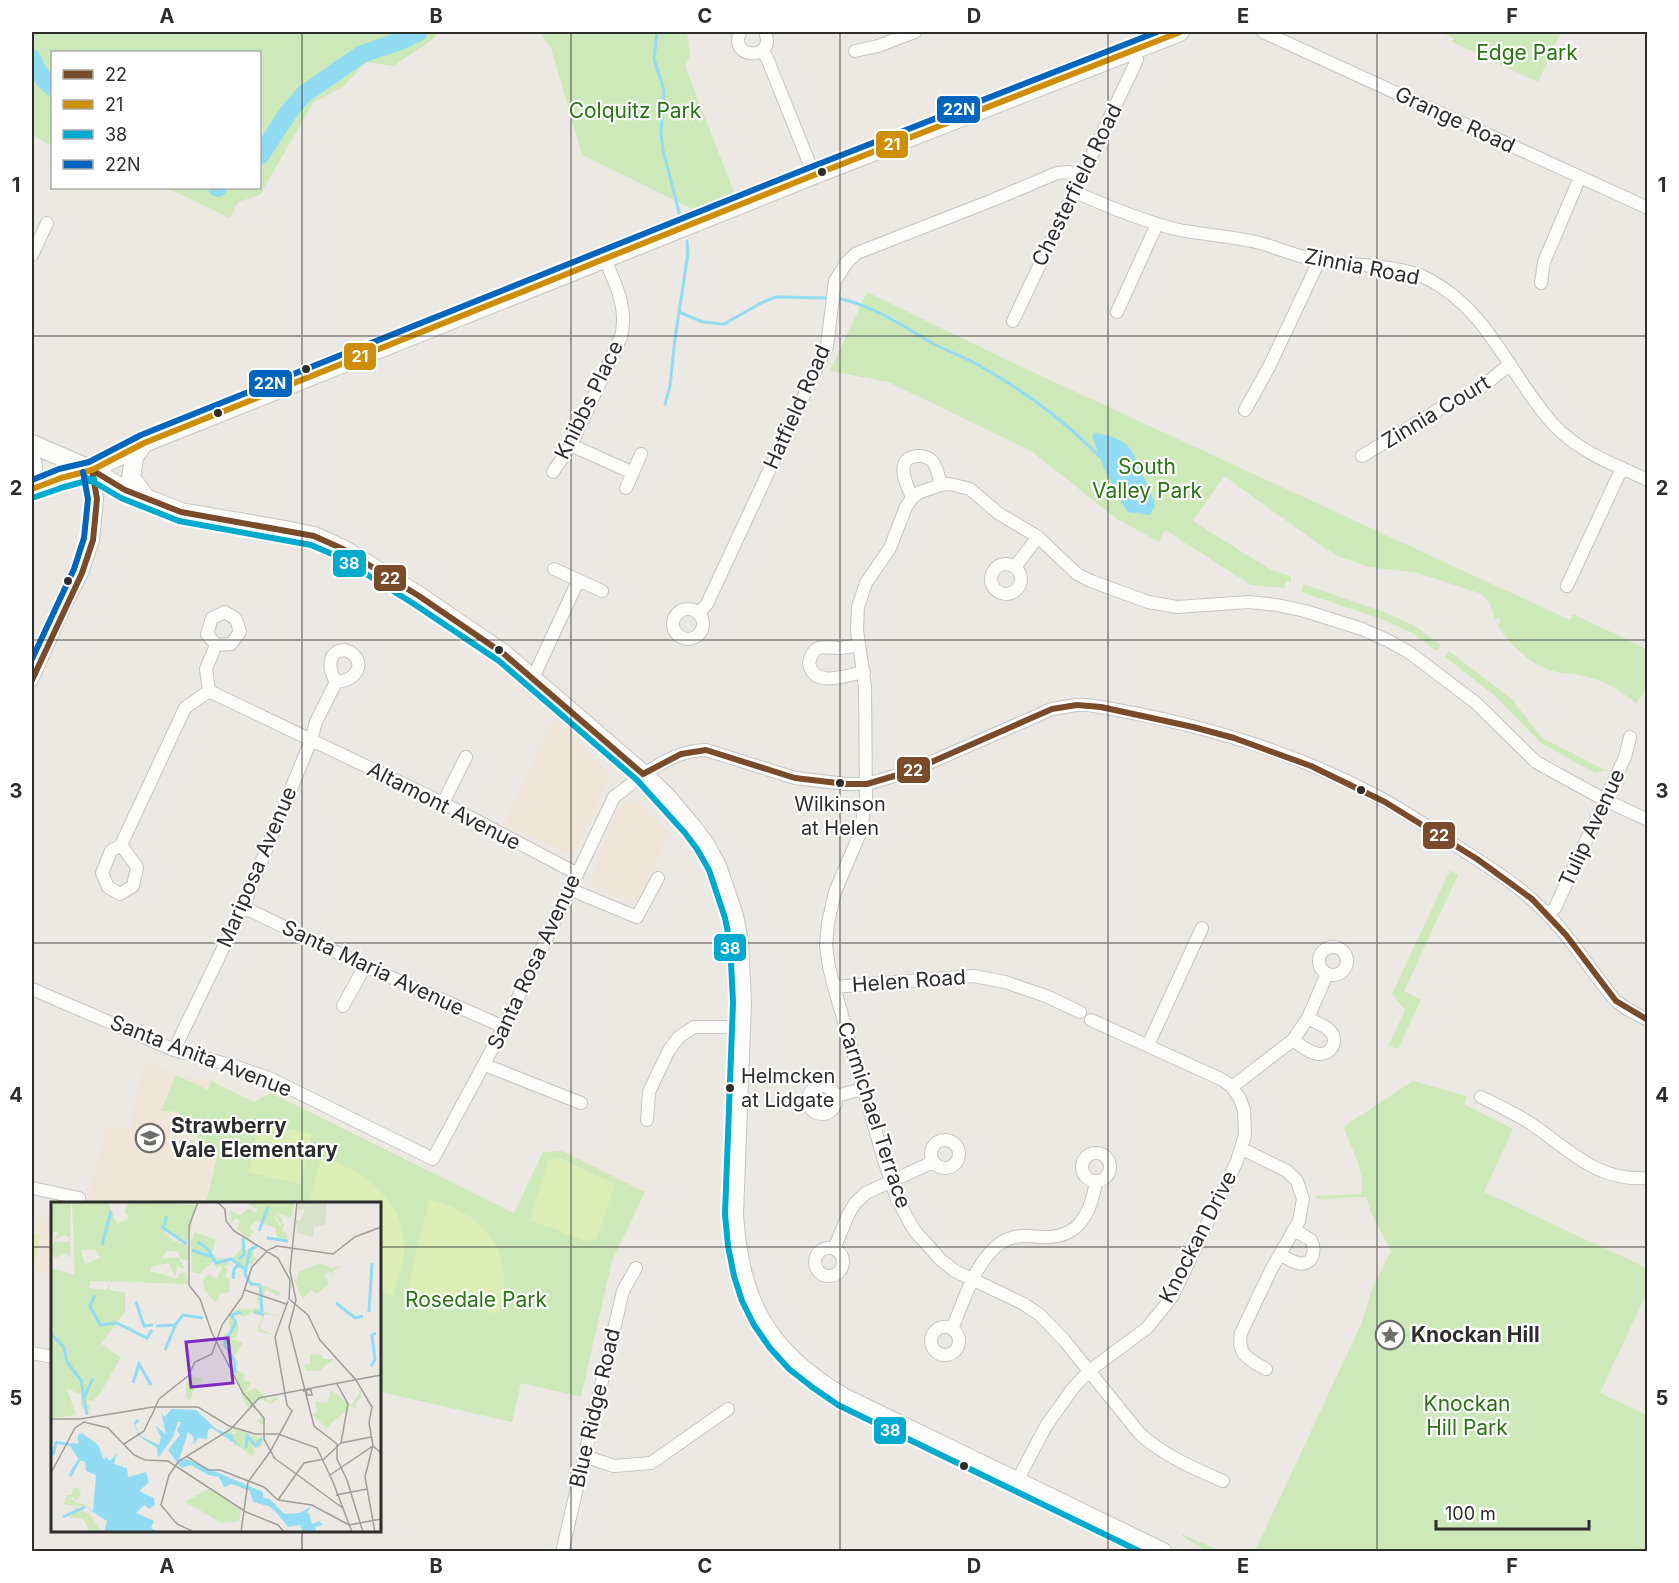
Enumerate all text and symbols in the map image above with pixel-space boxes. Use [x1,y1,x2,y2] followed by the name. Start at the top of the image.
[160,4,175,28] text: A
[429,4,443,28] text: B
[698,4,712,28] text: C
[967,4,981,28] text: D
[1237,4,1249,28] text: E
[1506,4,1518,28] text: F
[1476,40,1578,65] park label: Edge Park
[51,51,261,189] legend
[105,64,127,85] text: 22
[1391,81,1519,158] street label: Grange Road
[105,94,123,115] text: 21
[936,95,981,124] line badge: 22N
[569,98,702,123] park label: Colquitz Park
[943,99,975,119] text: 22N
[1026,99,1127,270] street label: Chesterfield Road
[105,124,127,145] text: 38
[875,130,909,159] line badge: 21
[884,134,900,154] text: 21
[105,154,141,175] text: 22N
[816,166,828,178] unlabelled marker
[12,173,20,197] text: 1
[1658,173,1666,197] text: 1
[1303,243,1422,290] street label: Zinnia Road
[549,336,628,463] street label: Knibbs Place
[758,341,835,473] street label: Hatfield Road
[343,342,377,371] line badge: 21
[352,346,368,366] text: 21
[300,363,312,375] unlabelled marker
[248,369,293,398] line badge: 22N
[1377,370,1494,454] street label: Zinnia Court
[254,373,286,393] text: 22N
[212,407,224,419] unlabelled marker
[1092,454,1202,503] park label: South Valley Park
[10,476,22,500] text: 2
[1656,476,1668,500] text: 2
[332,549,367,578] line badge: 38
[339,553,359,573] text: 38
[373,564,407,592] line badge: 22
[380,568,400,588] text: 22
[62,575,74,587] unlabelled marker
[493,644,505,656] unlabelled marker
[363,756,525,855] street label: Altamont Avenue
[896,756,931,784] line badge: 22
[903,760,923,780] text: 22
[1553,765,1630,891] street label: Tulip Avenue
[834,777,846,789] marker: Wilkinson at Helen
[10,779,22,803] text: 3
[1656,779,1668,803] text: 3
[211,783,302,951] street label: Mariposa Avenue
[1355,784,1367,796] unlabelled marker
[794,792,886,840] place label: Wilkinson at Helen
[1422,821,1456,850] line badge: 22
[1429,825,1449,845] text: 22
[482,870,585,1053] street label: Santa Rosa Avenue
[278,914,468,1021] street label: Santa Maria Avenue
[713,933,747,962] line badge: 38
[720,938,740,958] text: 38
[851,964,967,997] street label: Helen Road
[107,1009,296,1102] street label: Santa Anita Avenue
[833,1018,916,1211] street label: Carmichael Terrace
[741,1064,835,1112] place label: Helmcken at Lidgate
[724,1082,736,1094] marker: Helmcken at Lidgate
[9,1083,23,1107] text: 4
[1655,1083,1669,1107] text: 4
[171,1113,338,1162] place label: Strawberry Vale Elementary
[134,1122,166,1154] school or university icon: Strawberry Vale Elementary
[1154,1167,1242,1307] street label: Knockan Drive
[51,1202,381,1532] inset map
[405,1287,547,1312] park label: Rosedale Park
[1374,1319,1406,1351] place icon: Knockan Hill
[1411,1322,1540,1347] place label: Knockan Hill
[564,1326,625,1490] street label: Blue Ridge Road
[10,1386,22,1410] text: 5
[1656,1386,1668,1410] text: 5
[1424,1391,1510,1440] park label: Knockan Hill Park
[873,1416,907,1445] line badge: 38
[880,1420,900,1440] text: 38
[958,1460,970,1472] unlabelled marker
[1436,1493,1589,1531] scale bar
[1445,1503,1496,1524] text: 100 m
[160,1554,175,1578] text: A
[429,1554,443,1578] text: B
[698,1554,712,1578] text: C
[967,1554,981,1578] text: D
[1237,1554,1249,1578] text: E
[1506,1554,1518,1578] text: F

